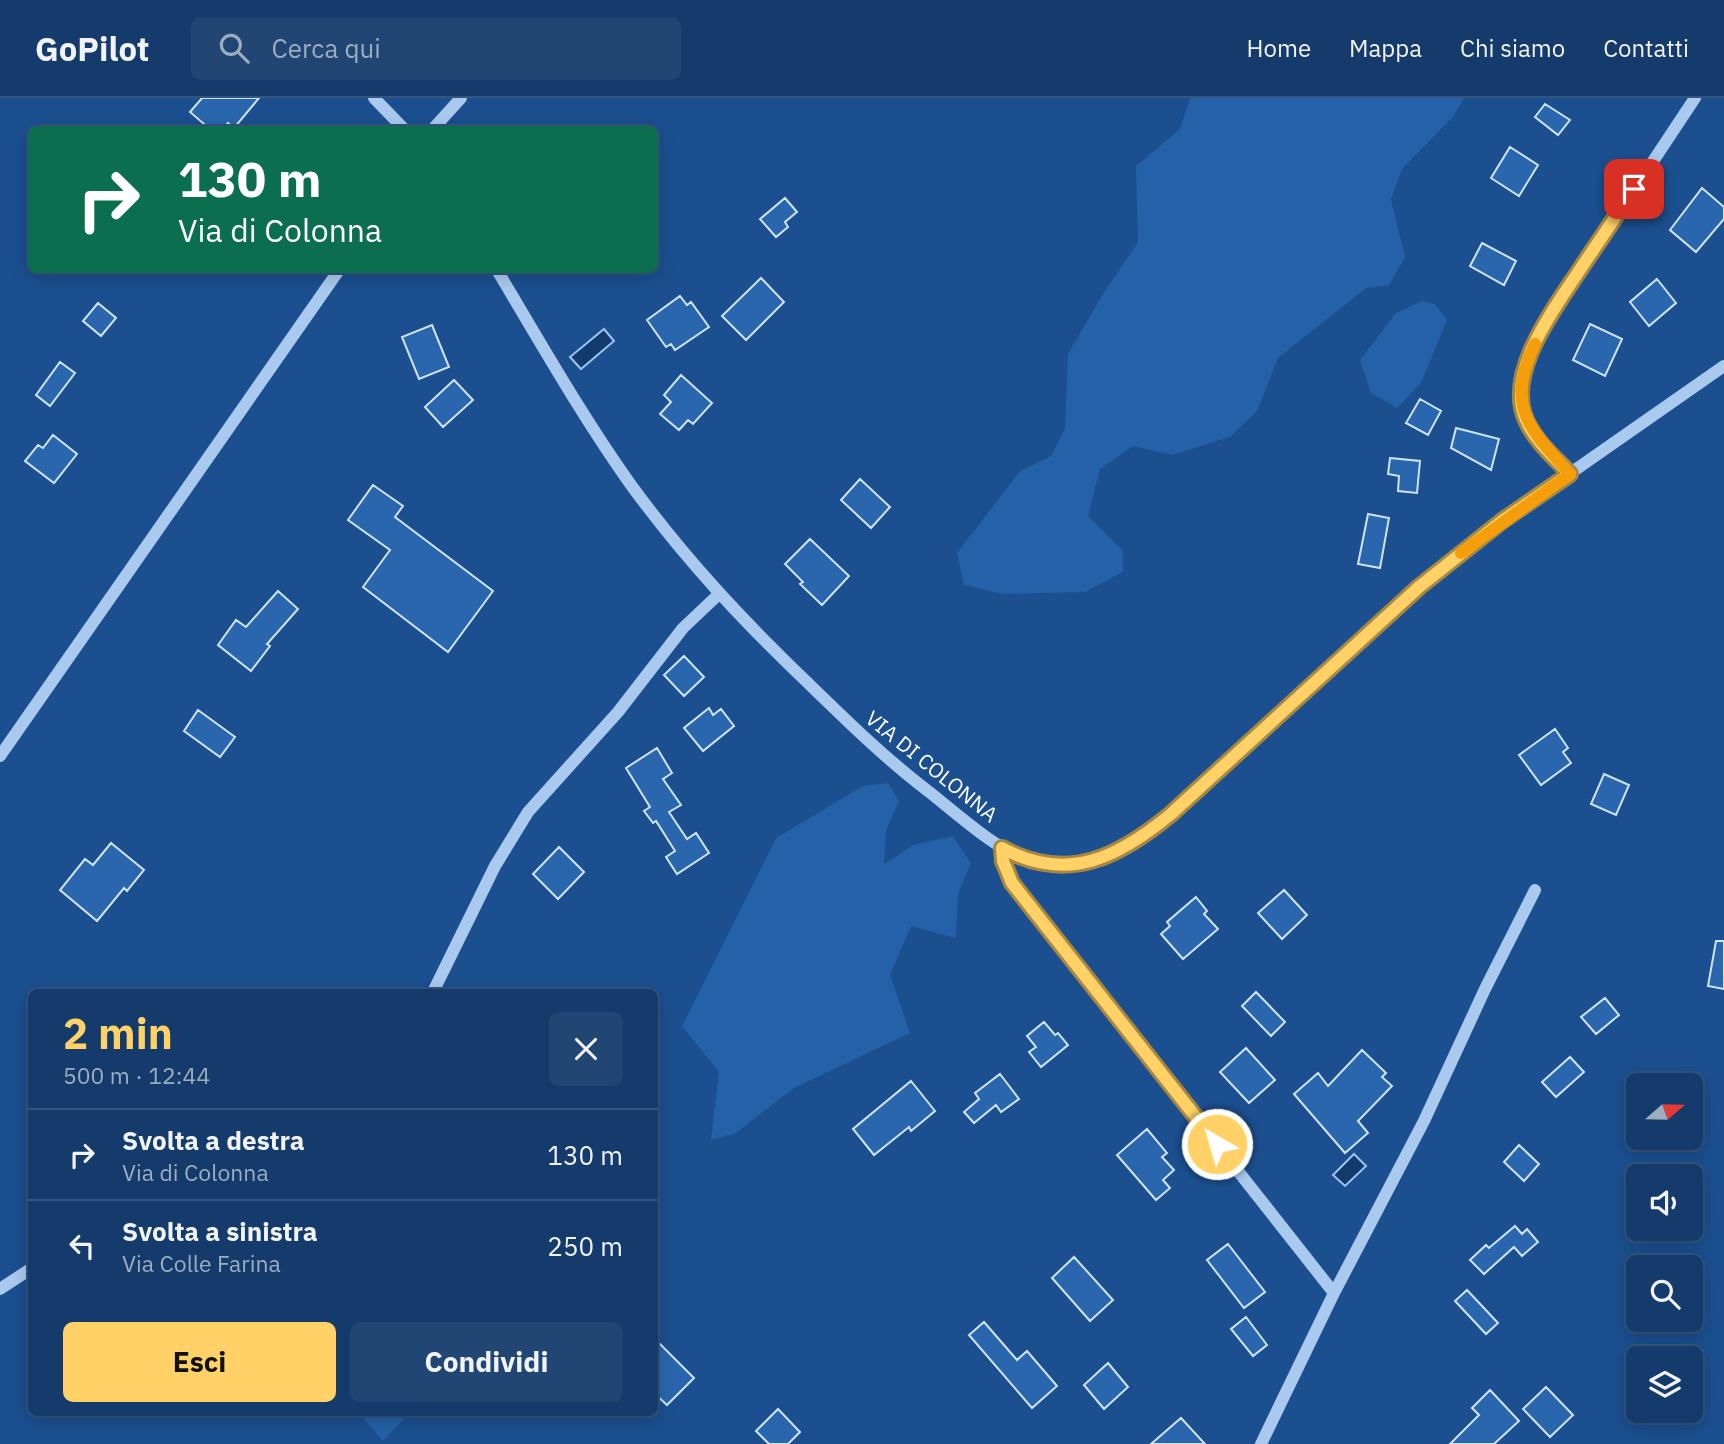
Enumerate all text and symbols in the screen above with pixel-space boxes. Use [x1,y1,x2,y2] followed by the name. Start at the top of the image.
[191,17,681,80] search box
[35,27,149,70] text: GoPilot
[215,29,253,67] icon: search
[271,31,381,65] text: Cerca qui
[1247,32,1311,64] text: Home
[1349,32,1422,64] text: Mappa
[1460,32,1565,64] text: Chi siamo
[1603,32,1689,64] text: Contatti
[178,147,322,210] text: 130 m
[63,154,154,245] icon: right
[1604,159,1664,219] pin
[1615,170,1653,208] icon: arrive
[178,209,382,251] text: Via di Colonna
[860,704,1004,828] street label: VIA DI COLONNA
[63,1006,173,1061] text: 2 min
[549,1012,623,1086] button: close
[63,1060,210,1090] text: 500 m · 12:44
[1626,1073,1703,1150] north arrow
[1626,1073,1703,1423] map controls
[1180,1107,1254,1181] position arrow
[122,1123,304,1157] text: Svolta a destra
[63,1136,101,1174] icon: right
[547,1138,623,1172] text: 130 m
[122,1157,269,1187] text: Via di Colonna
[1626,1164,1703,1241] button: sound
[122,1214,318,1248] text: Svolta a sinistra
[63,1227,101,1265] icon: left
[547,1229,623,1263] text: 250 m
[122,1248,281,1278] text: Via Colle Farina
[1626,1255,1703,1332] button: search
[63,1322,336,1402] button: Esci
[350,1322,623,1402] button: Condividi
[1626,1346,1703,1423] button: layers

